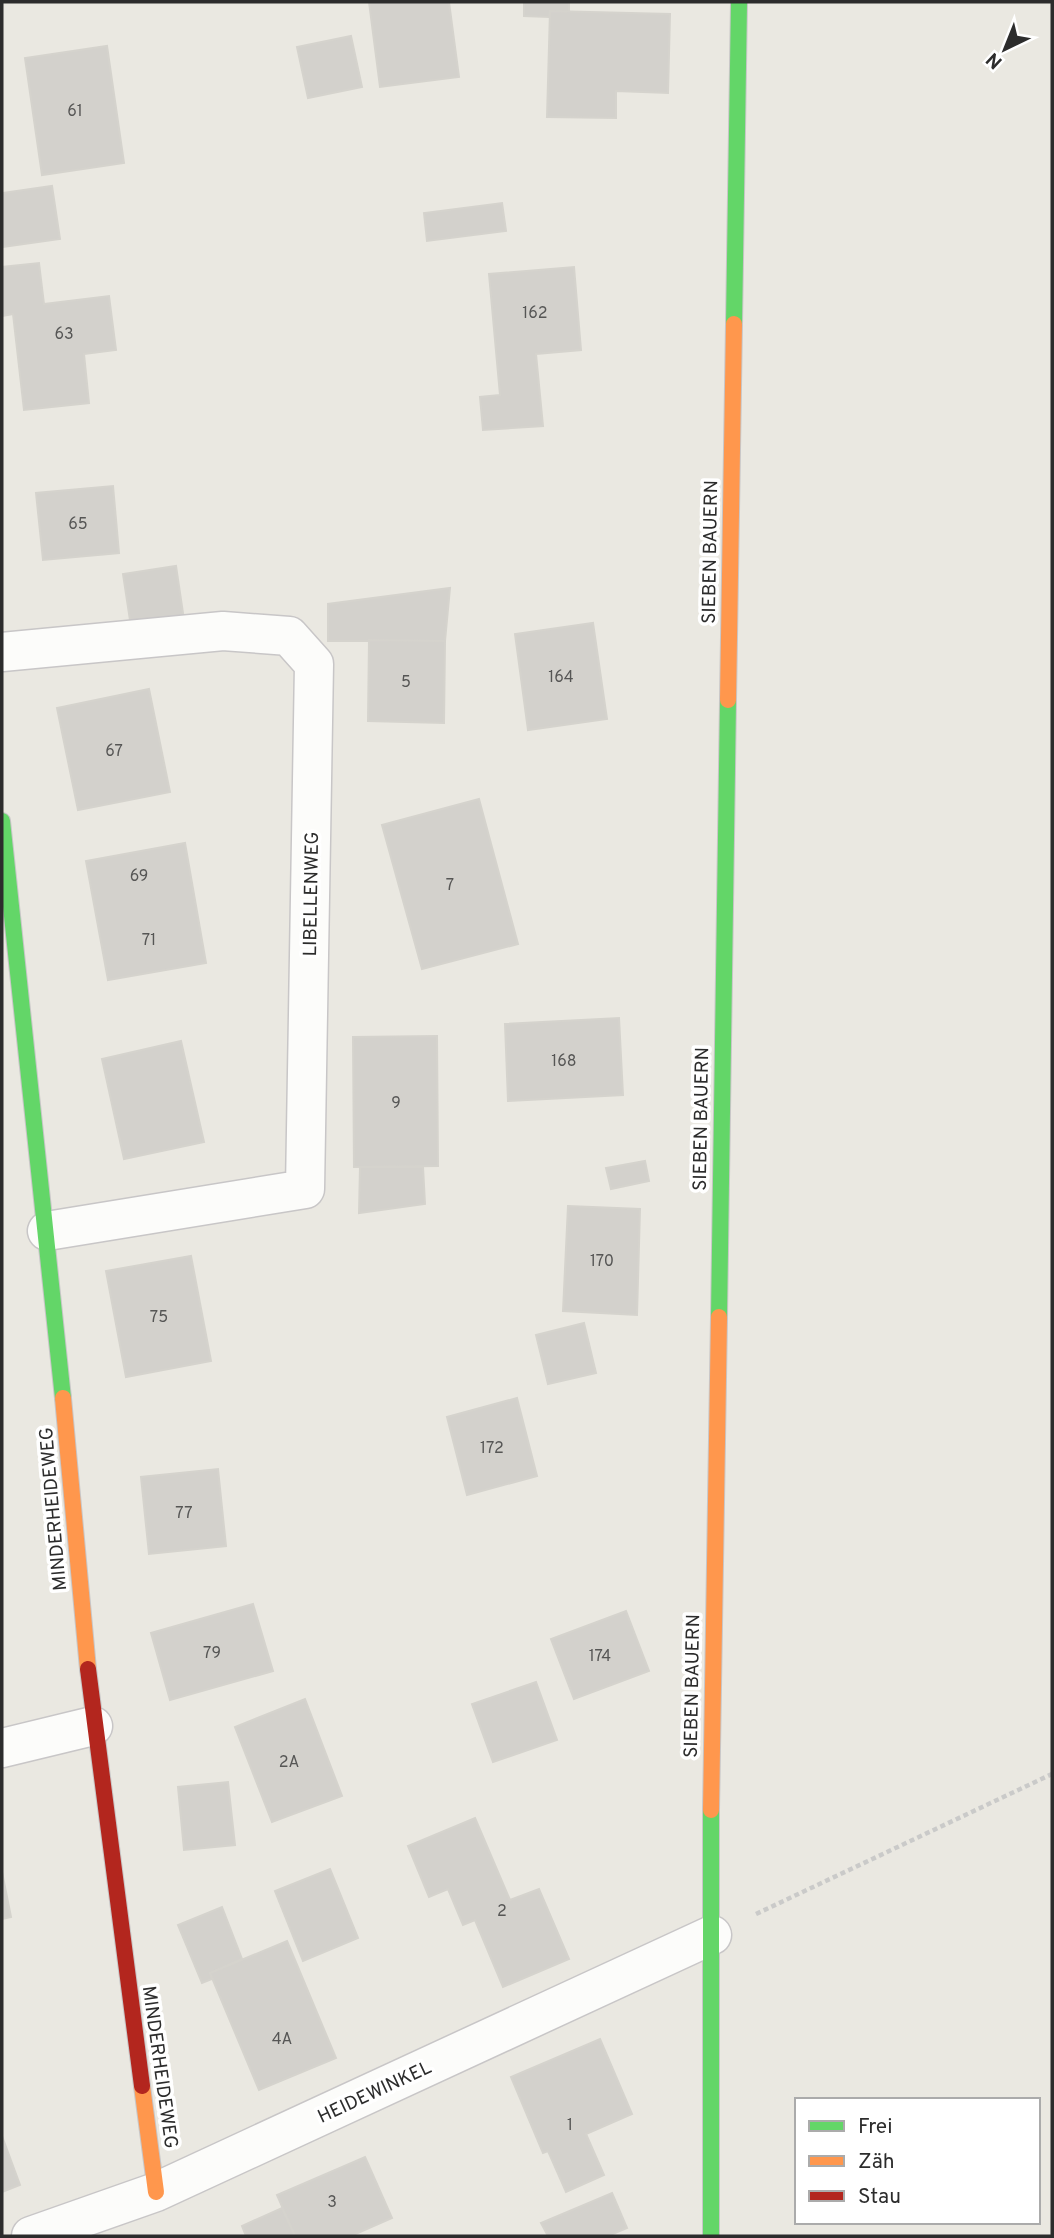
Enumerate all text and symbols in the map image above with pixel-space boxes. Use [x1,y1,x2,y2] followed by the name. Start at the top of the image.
[970,14,1040,84] north arrow
[982,47,1008,73] text: N
[67,102,83,122] house number: 61
[522,304,548,324] house number: 162
[54,325,74,345] house number: 63
[698,480,724,624] street label: SIEBEN BAUERN
[68,515,88,535] house number: 65
[548,668,574,688] house number: 164
[401,673,411,693] house number: 5
[105,742,123,762] house number: 67
[299,831,325,957] street label: LIBELLENWEG
[130,867,148,887] house number: 69
[446,876,454,896] house number: 7
[142,931,156,951] house number: 71
[689,1047,715,1191] street label: SIEBEN BAUERN
[551,1052,577,1072] house number: 168
[391,1094,401,1114] house number: 9
[590,1252,614,1272] house number: 170
[150,1308,168,1328] house number: 75
[35,1426,73,1592] street label: MINDERHEIDEWEG
[480,1439,504,1459] house number: 172
[175,1504,193,1524] house number: 77
[680,1614,706,1758] street label: SIEBEN BAUERN
[203,1644,221,1664] house number: 79
[589,1647,611,1667] house number: 174
[279,1753,299,1773] house number: 2A
[497,1902,507,1922] house number: 2
[136,1984,182,2150] street label: MINDERHEIDEWEG
[272,2030,292,2050] house number: 4A
[314,2056,436,2130] street label: HEIDEWINKEL
[795,2098,1040,2224] legend
[858,2114,893,2141] text: Frei
[567,2116,573,2136] house number: 1
[858,2149,895,2176] text: Zäh
[858,2184,901,2211] text: Stau
[327,2193,337,2213] house number: 3

